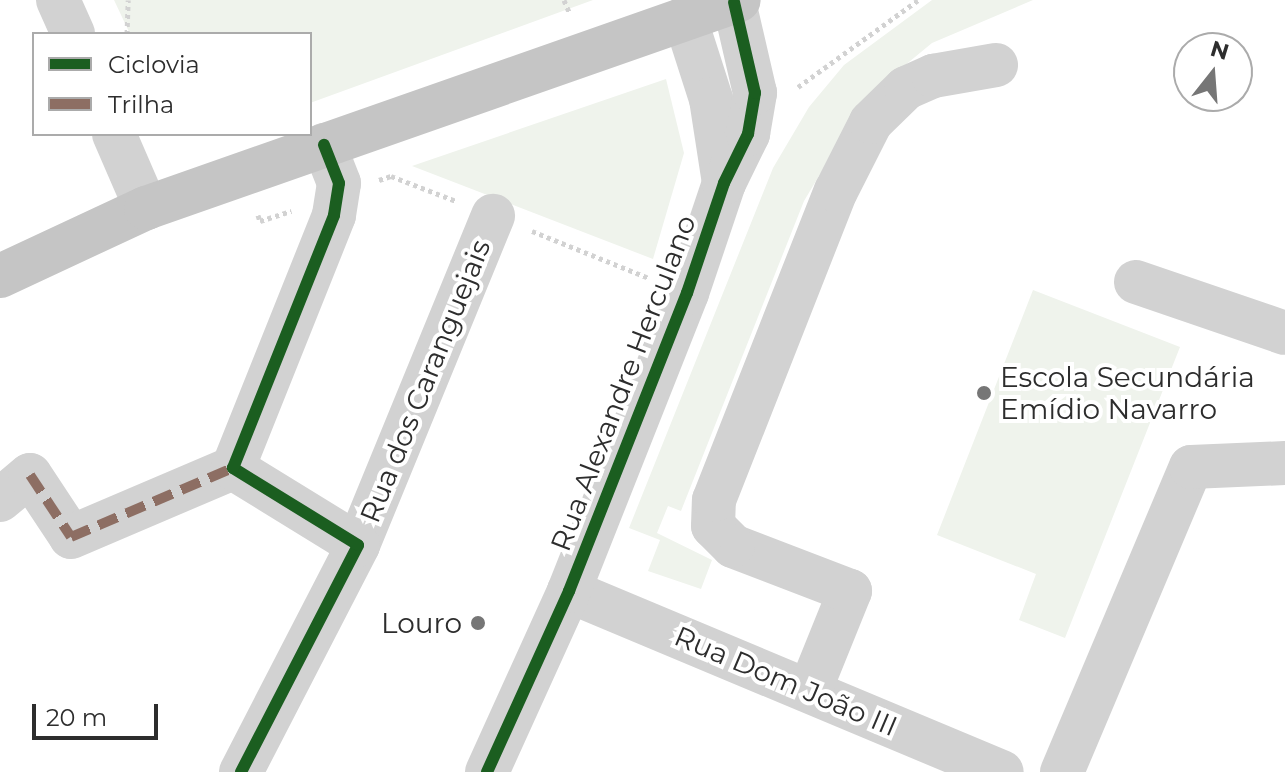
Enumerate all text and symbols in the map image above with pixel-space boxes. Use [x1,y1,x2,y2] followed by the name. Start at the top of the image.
[32,32,312,136] legend
[1173,32,1253,112] north arrow
[1207,35,1232,66] text: N
[108,50,200,79] text: Ciclovia
[108,90,174,119] text: Trilha
[543,210,703,556] street label: Rua Alexandre Herculano
[353,235,497,527] street label: Rua dos Caranguejais
[1000,360,1255,426] place label: Escola Secundária Emídio Navarro
[975,384,993,402] marker: Escola Secundária Emídio Navarro
[381,606,462,640] place label: Louro
[469,614,487,632] marker: Louro
[669,619,903,743] street label: Rua Dom João III
[36,688,162,738] scale bar
[46,703,107,732] text: 20 m

